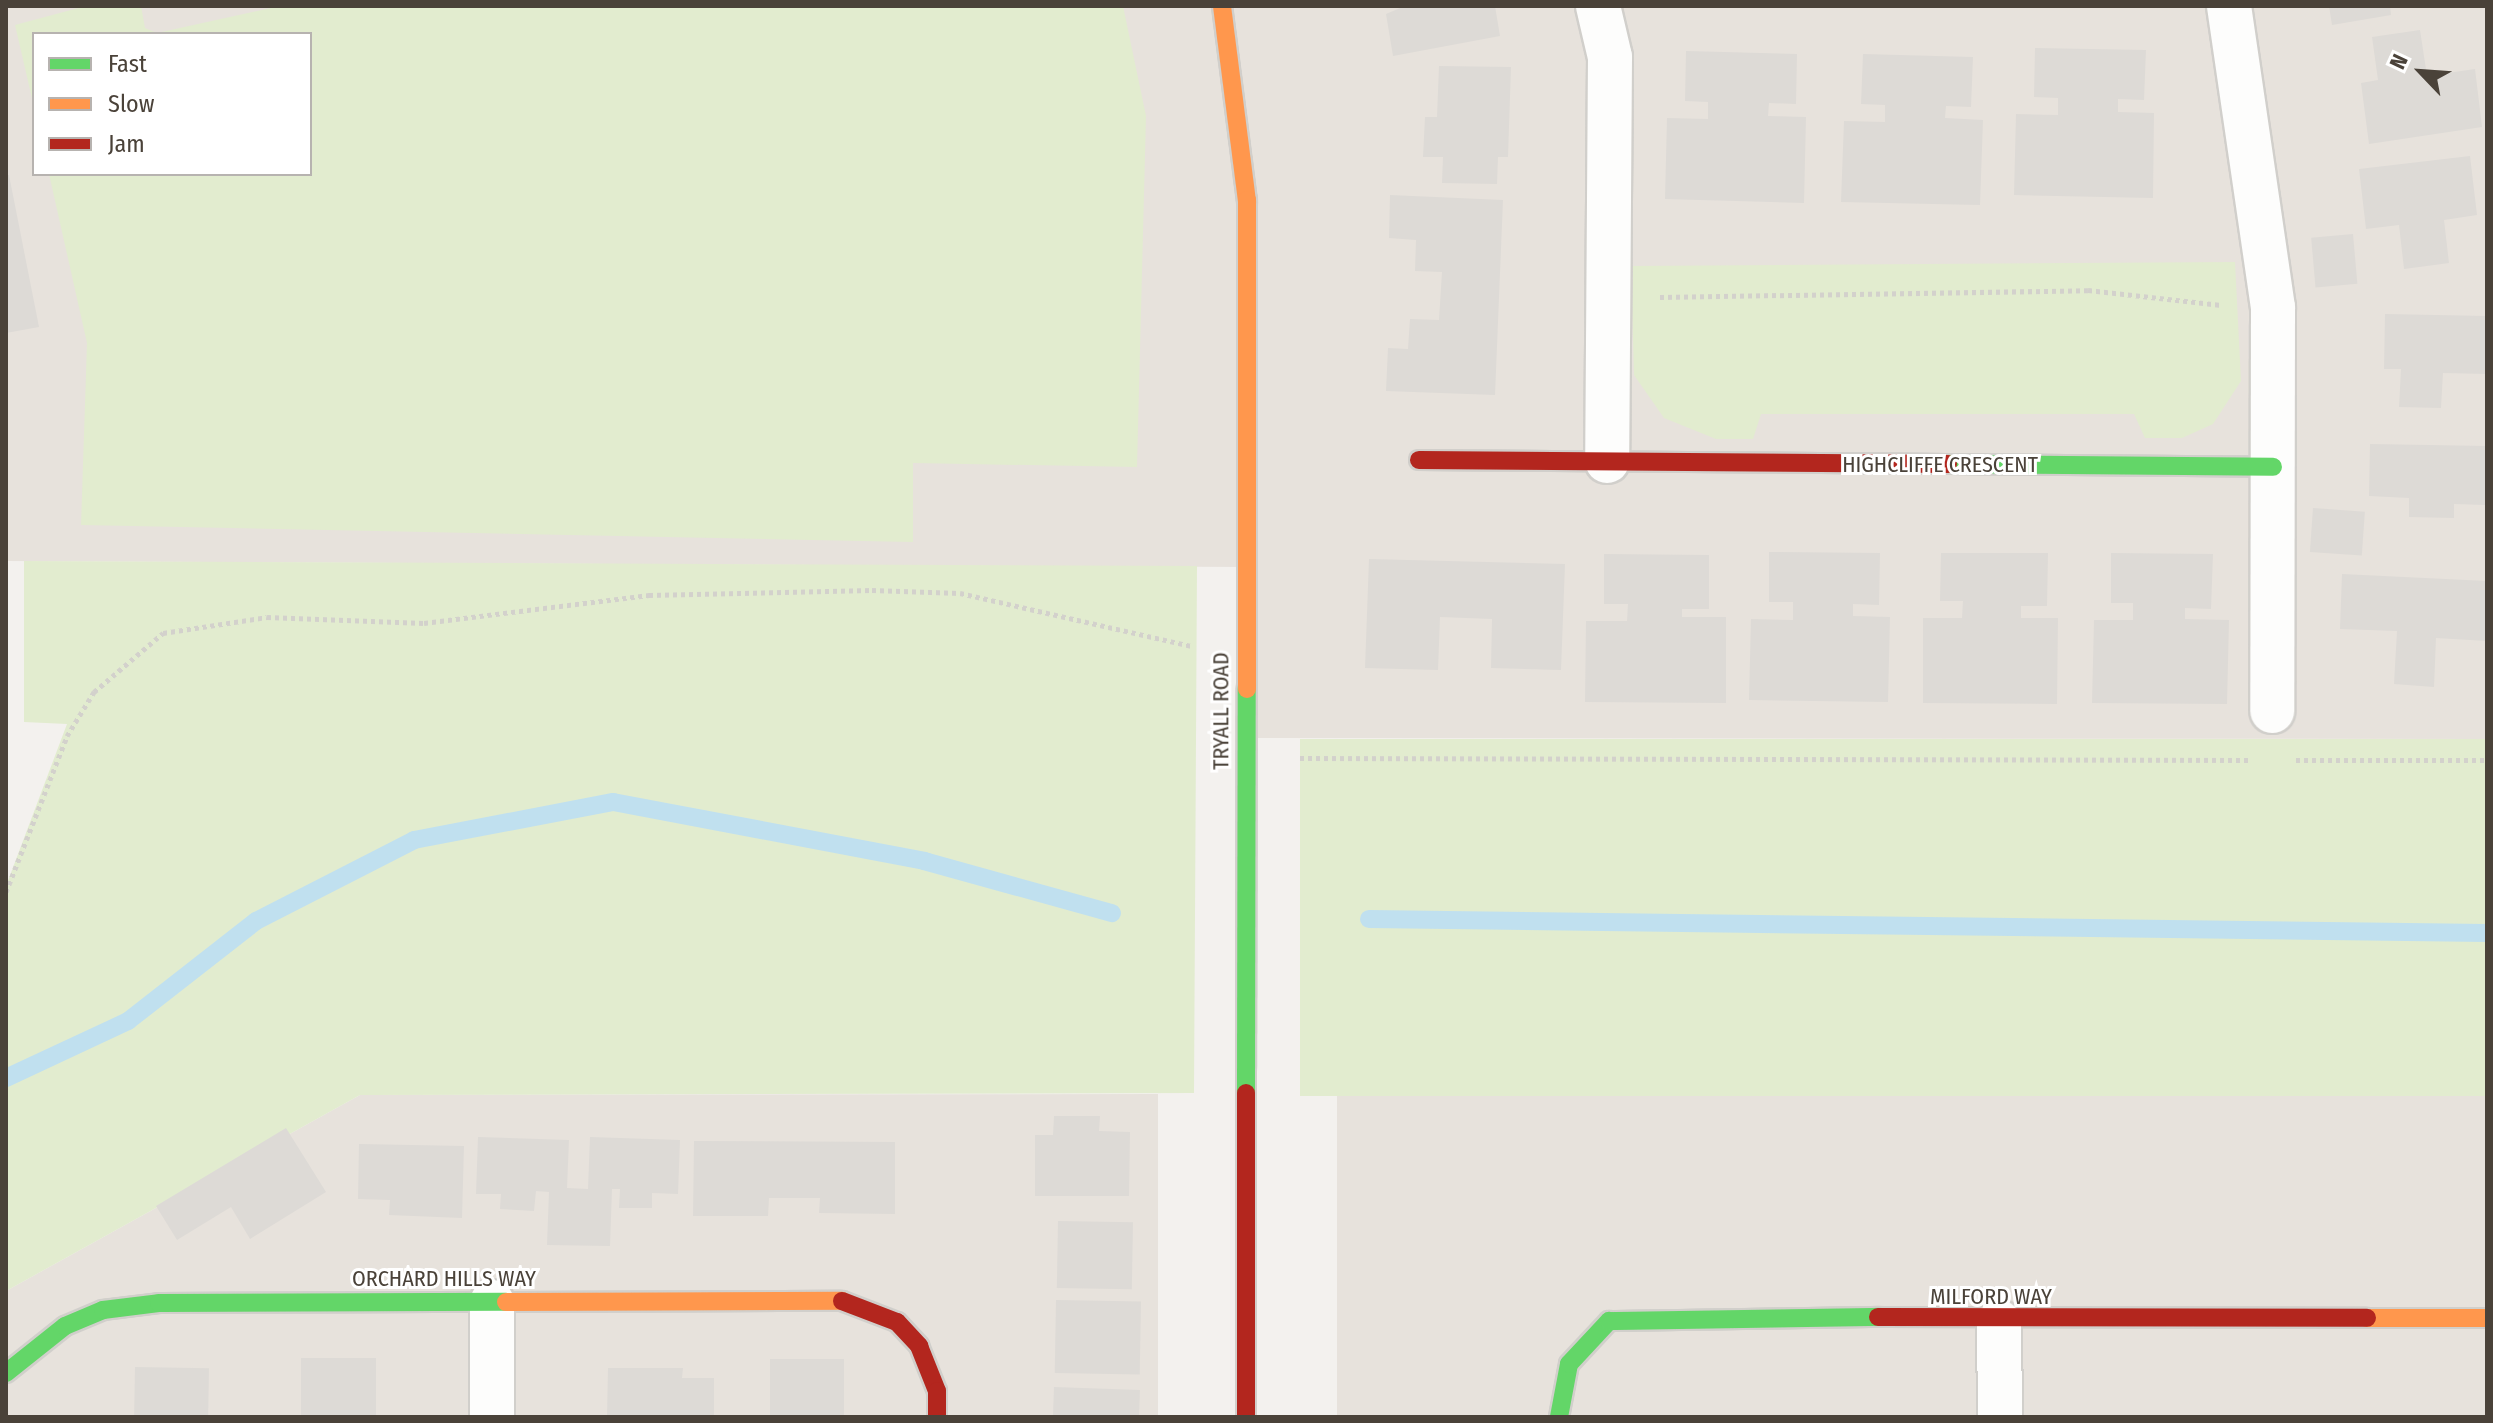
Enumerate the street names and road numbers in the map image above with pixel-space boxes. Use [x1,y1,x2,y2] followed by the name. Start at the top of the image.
[1842,452,2038,478] street label: HIGHCLIFFE CRESCENT
[1208,652,1234,770] street label: TRYALL ROAD
[352,1266,536,1292] street label: ORCHARD HILLS WAY
[1930,1284,2052,1310] street label: MILFORD WAY

